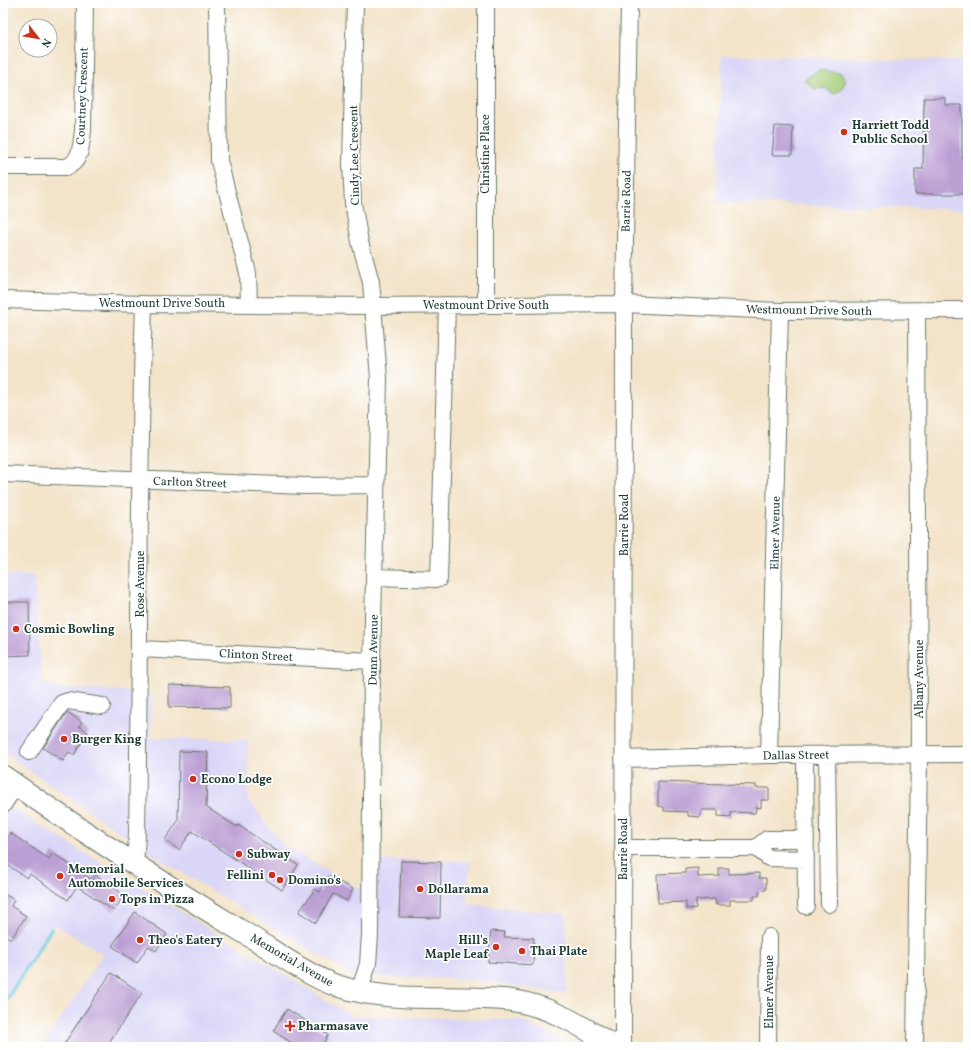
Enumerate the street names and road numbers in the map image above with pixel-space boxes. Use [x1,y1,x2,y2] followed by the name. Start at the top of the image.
[73,47,93,145] street label: Courtney Crescent
[346,105,364,205] street label: Cindy Lee Crescent
[478,114,494,194] street label: Christine Place
[618,170,636,232] street label: Barrie Road
[99,296,225,312] street label: Westmount Drive South
[423,298,549,314] street label: Westmount Drive South
[746,302,872,320] street label: Westmount Drive South
[153,474,227,492] street label: Carlton Street
[617,494,633,556] street label: Barrie Road
[767,496,785,570] street label: Elmer Avenue
[133,550,149,617] street label: Rose Avenue
[365,614,383,686] street label: Dunn Avenue
[912,639,928,719] street label: Albany Avenue
[219,646,293,666] street label: Clinton Street
[762,747,830,765] street label: Dallas Street
[616,818,632,880] street label: Barrie Road
[247,931,336,991] street label: Memorial Avenue
[762,955,778,1029] street label: Elmer Avenue

